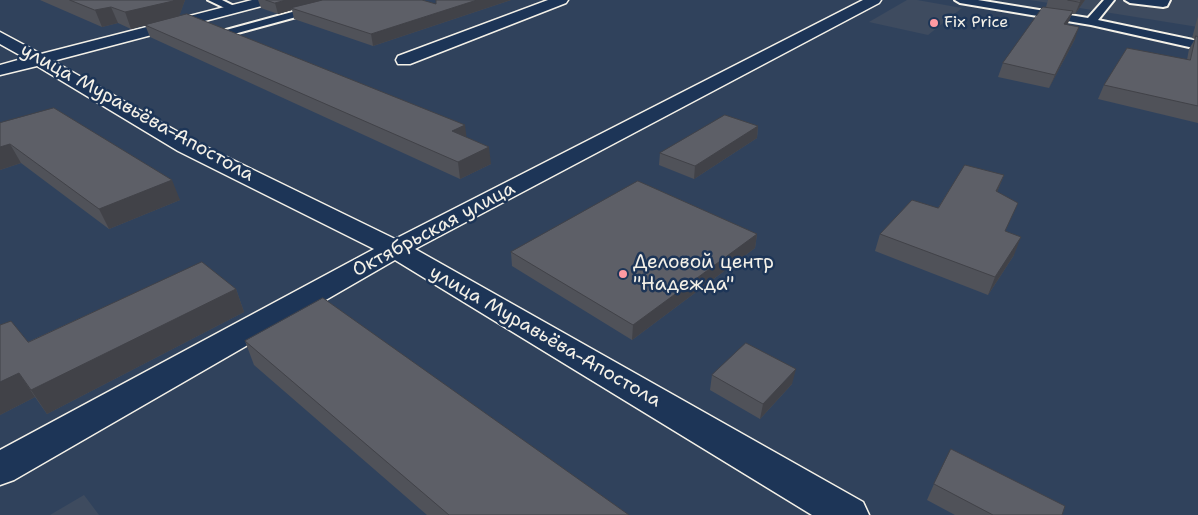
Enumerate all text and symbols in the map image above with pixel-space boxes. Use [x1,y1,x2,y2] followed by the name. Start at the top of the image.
[944,13,1008,33] place label: Fix Price
[928,17,940,29] marker: Fix Price
[16,39,258,187] street label: улица Муравьёва-Апостола
[349,177,519,283] street label: Октябрьская улица
[633,252,774,296] place label: Деловой центр "Надежда"
[425,261,665,413] street label: улица Муравьёва-Апостола
[617,268,629,280] marker: Деловой центр "Надежда"

